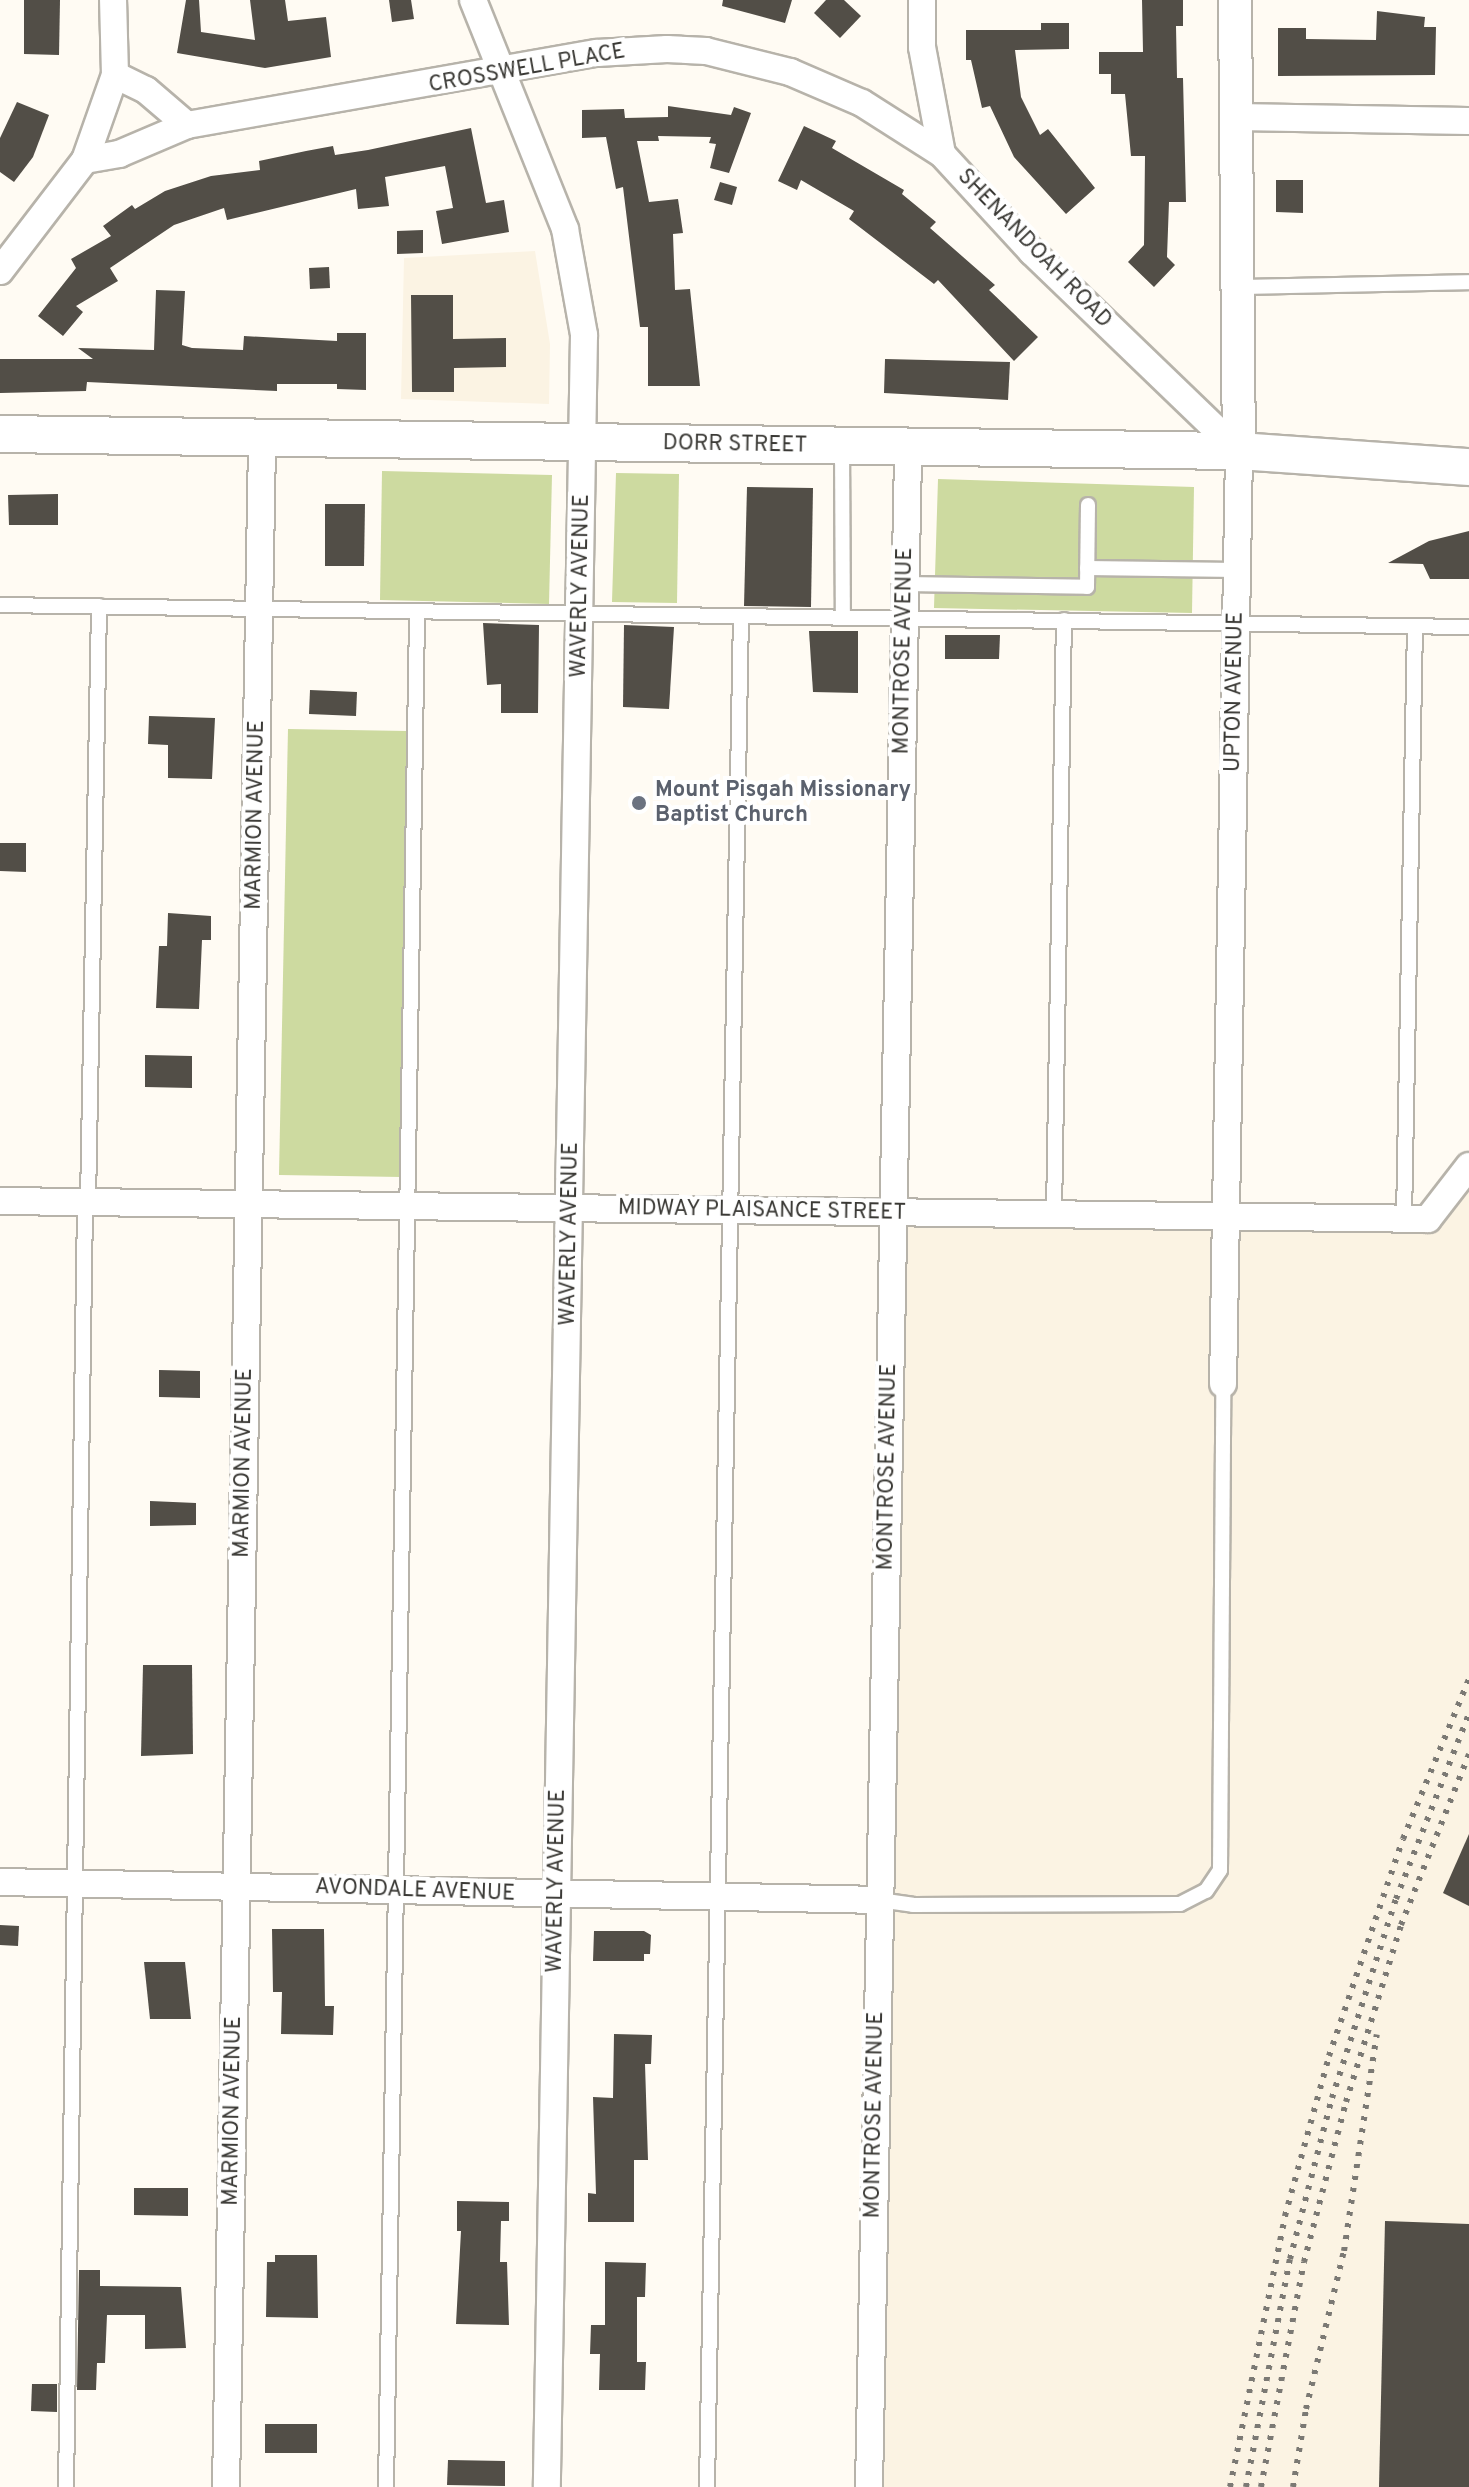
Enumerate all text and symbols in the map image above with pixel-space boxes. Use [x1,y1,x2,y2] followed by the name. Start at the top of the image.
[427,39,627,99] street label: CROSSWELL PLACE
[951,164,1117,334] street label: SHENANDOAH ROAD
[663,431,807,459] street label: DORR STREET
[566,493,596,679] street label: WAVERLY AVENUE
[889,547,919,755] street label: MONTROSE AVENUE
[1220,611,1250,773] street label: UPTON AVENUE
[241,719,271,911] street label: MARMION AVENUE
[655,777,911,828] place label: Mount Pisgah Missionary Baptist Church
[630,794,648,812] marker: Mount Pisgah Missionary Baptist Church
[555,1141,585,1327] street label: WAVERLY AVENUE
[617,1195,907,1227] street label: MIDWAY PLAISANCE STREET
[873,1363,903,1571] street label: MONTROSE AVENUE
[229,1367,259,1559] street label: MARMION AVENUE
[542,1788,572,1974] street label: WAVERLY AVENUE
[314,1874,516,1908] street label: AVONDALE AVENUE
[860,2011,890,2219] street label: MONTROSE AVENUE
[218,2015,248,2207] street label: MARMION AVENUE

